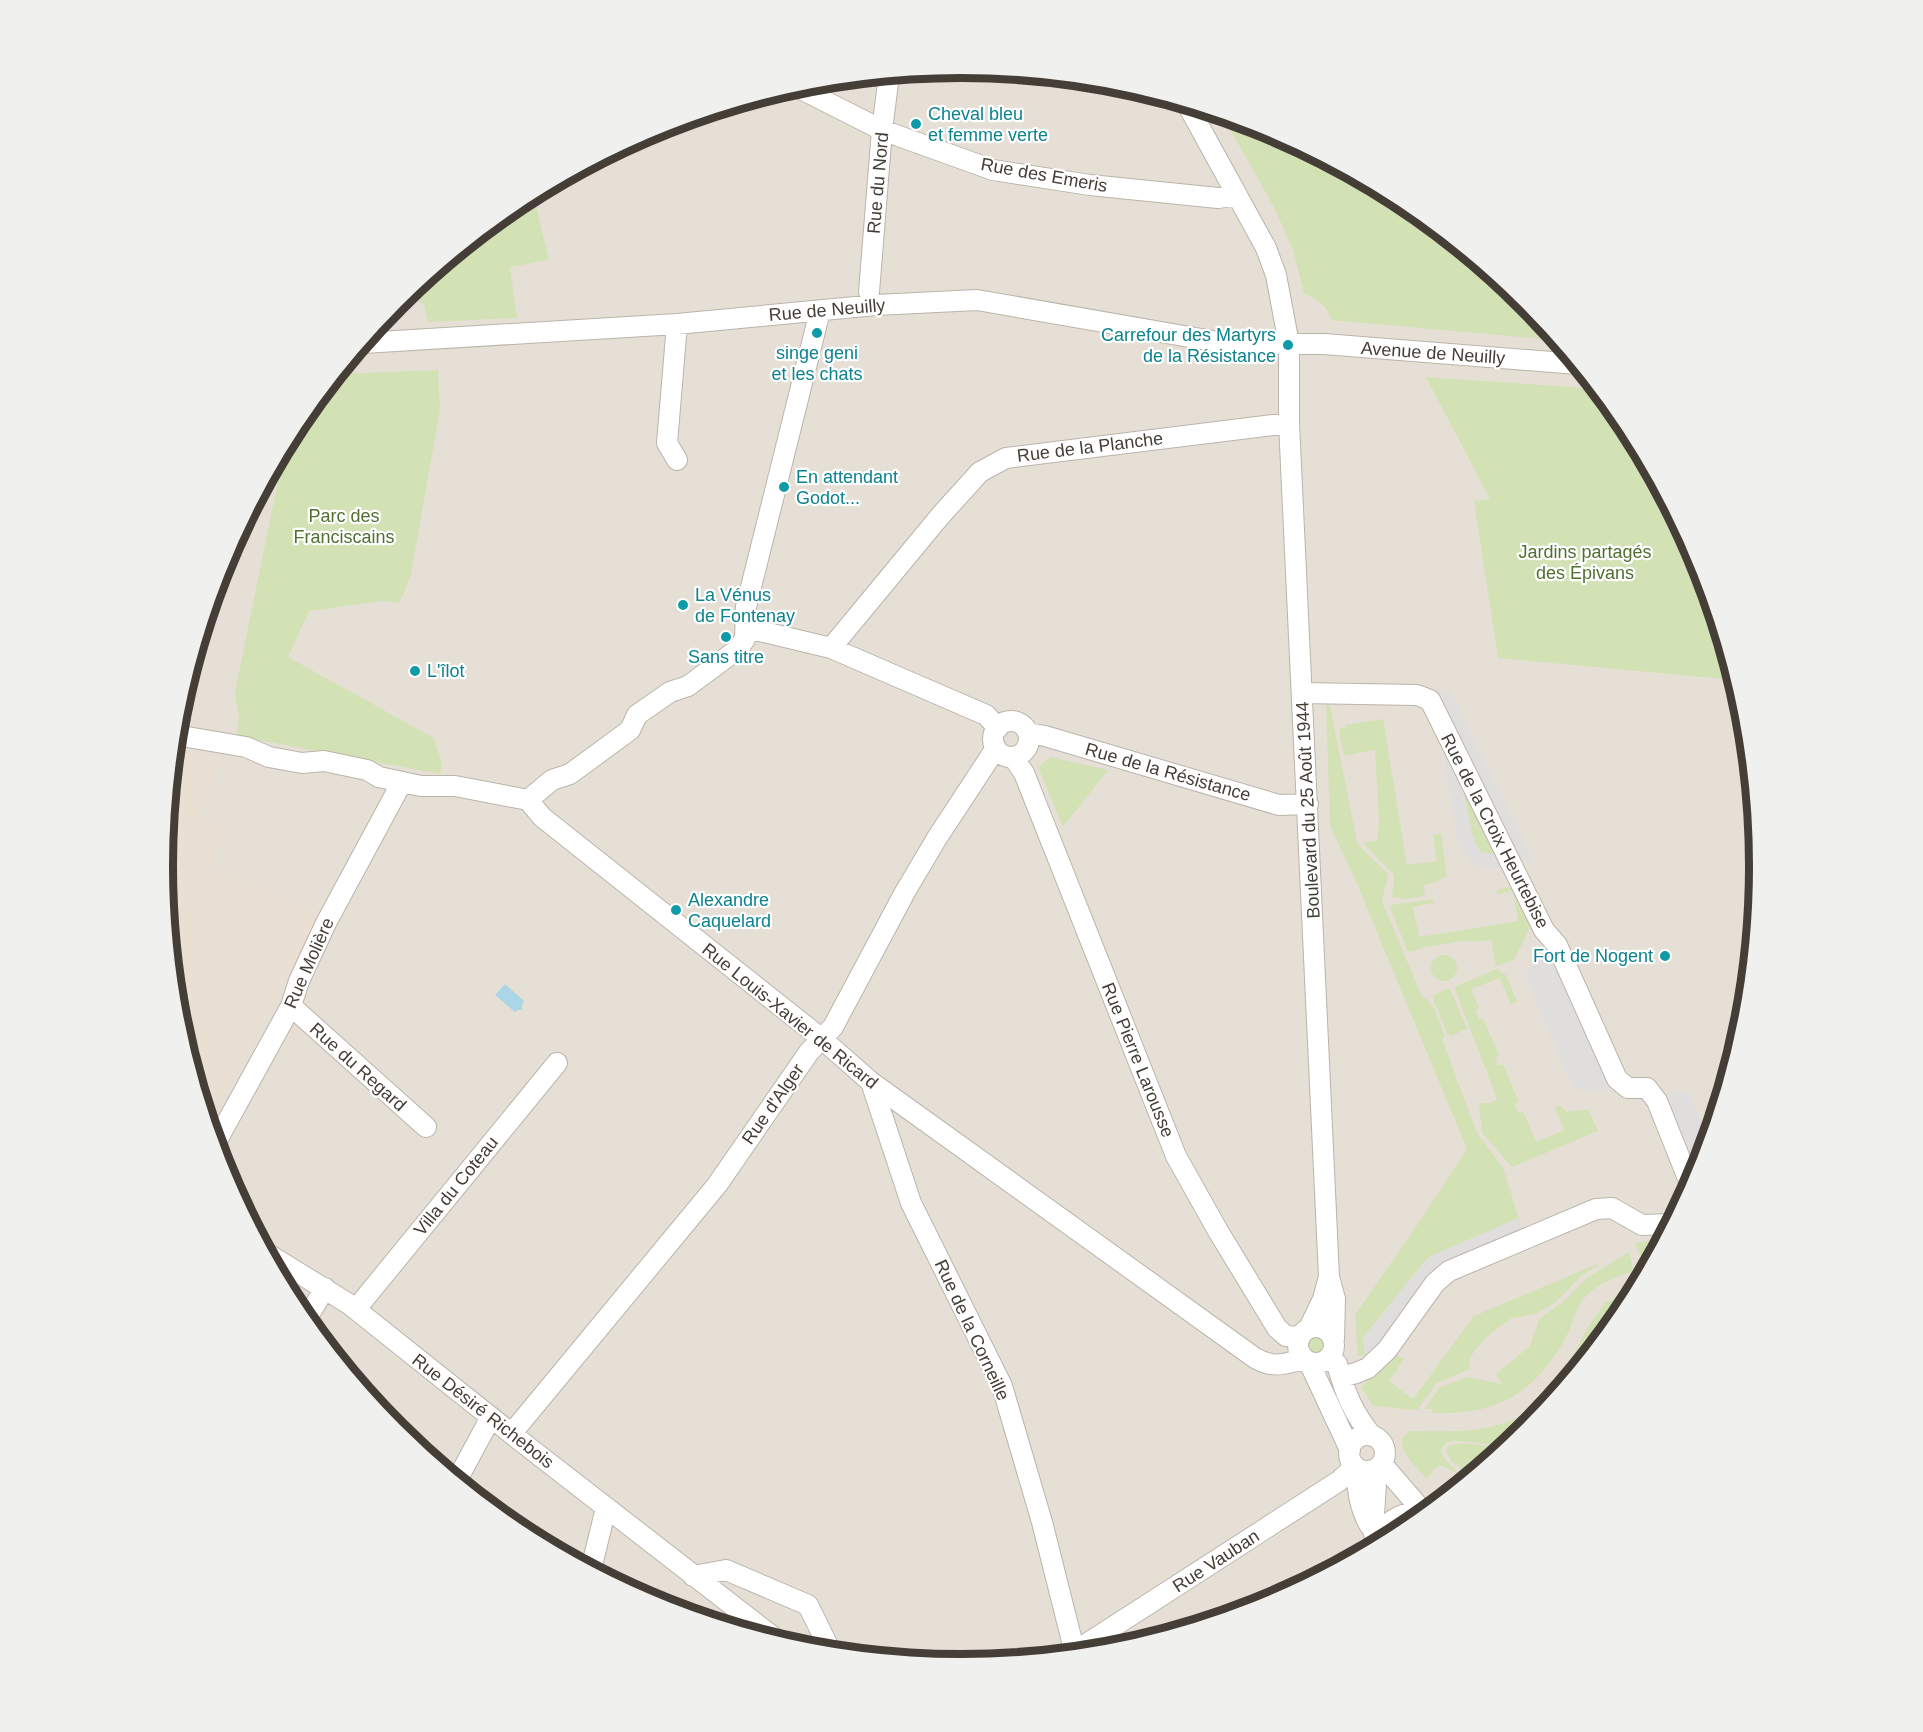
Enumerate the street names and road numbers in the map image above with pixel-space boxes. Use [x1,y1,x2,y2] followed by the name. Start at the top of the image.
[864,131,892,235] street label: Rue du Nord
[979,154,1109,196] street label: Rue des Emeris
[768,295,886,325] street label: Rue de Neuilly
[1360,338,1506,368] street label: Avenue de Neuilly
[1016,428,1164,466] street label: Rue de la Planche
[1292,701,1324,919] street label: Boulevard du 25 Août 1944
[1437,730,1553,932] street label: Rue de la Croix Heurtebise
[1083,739,1253,805] street label: Rue de la Résistance
[280,915,338,1011] street label: Rue Molière
[698,939,882,1093] street label: Rue Louis-Xavier de Ricard
[1098,980,1178,1140] street label: Rue Pierre Larousse
[306,1019,410,1115] street label: Rue du Regard
[738,1060,808,1148] street label: Rue d'Alger
[410,1132,502,1240] street label: Villa du Coteau
[931,1256,1013,1404] street label: Rue de la Corneille
[408,1350,558,1472] street label: Rue Désiré Richebois
[1169,1526,1263,1596] street label: Rue Vauban

